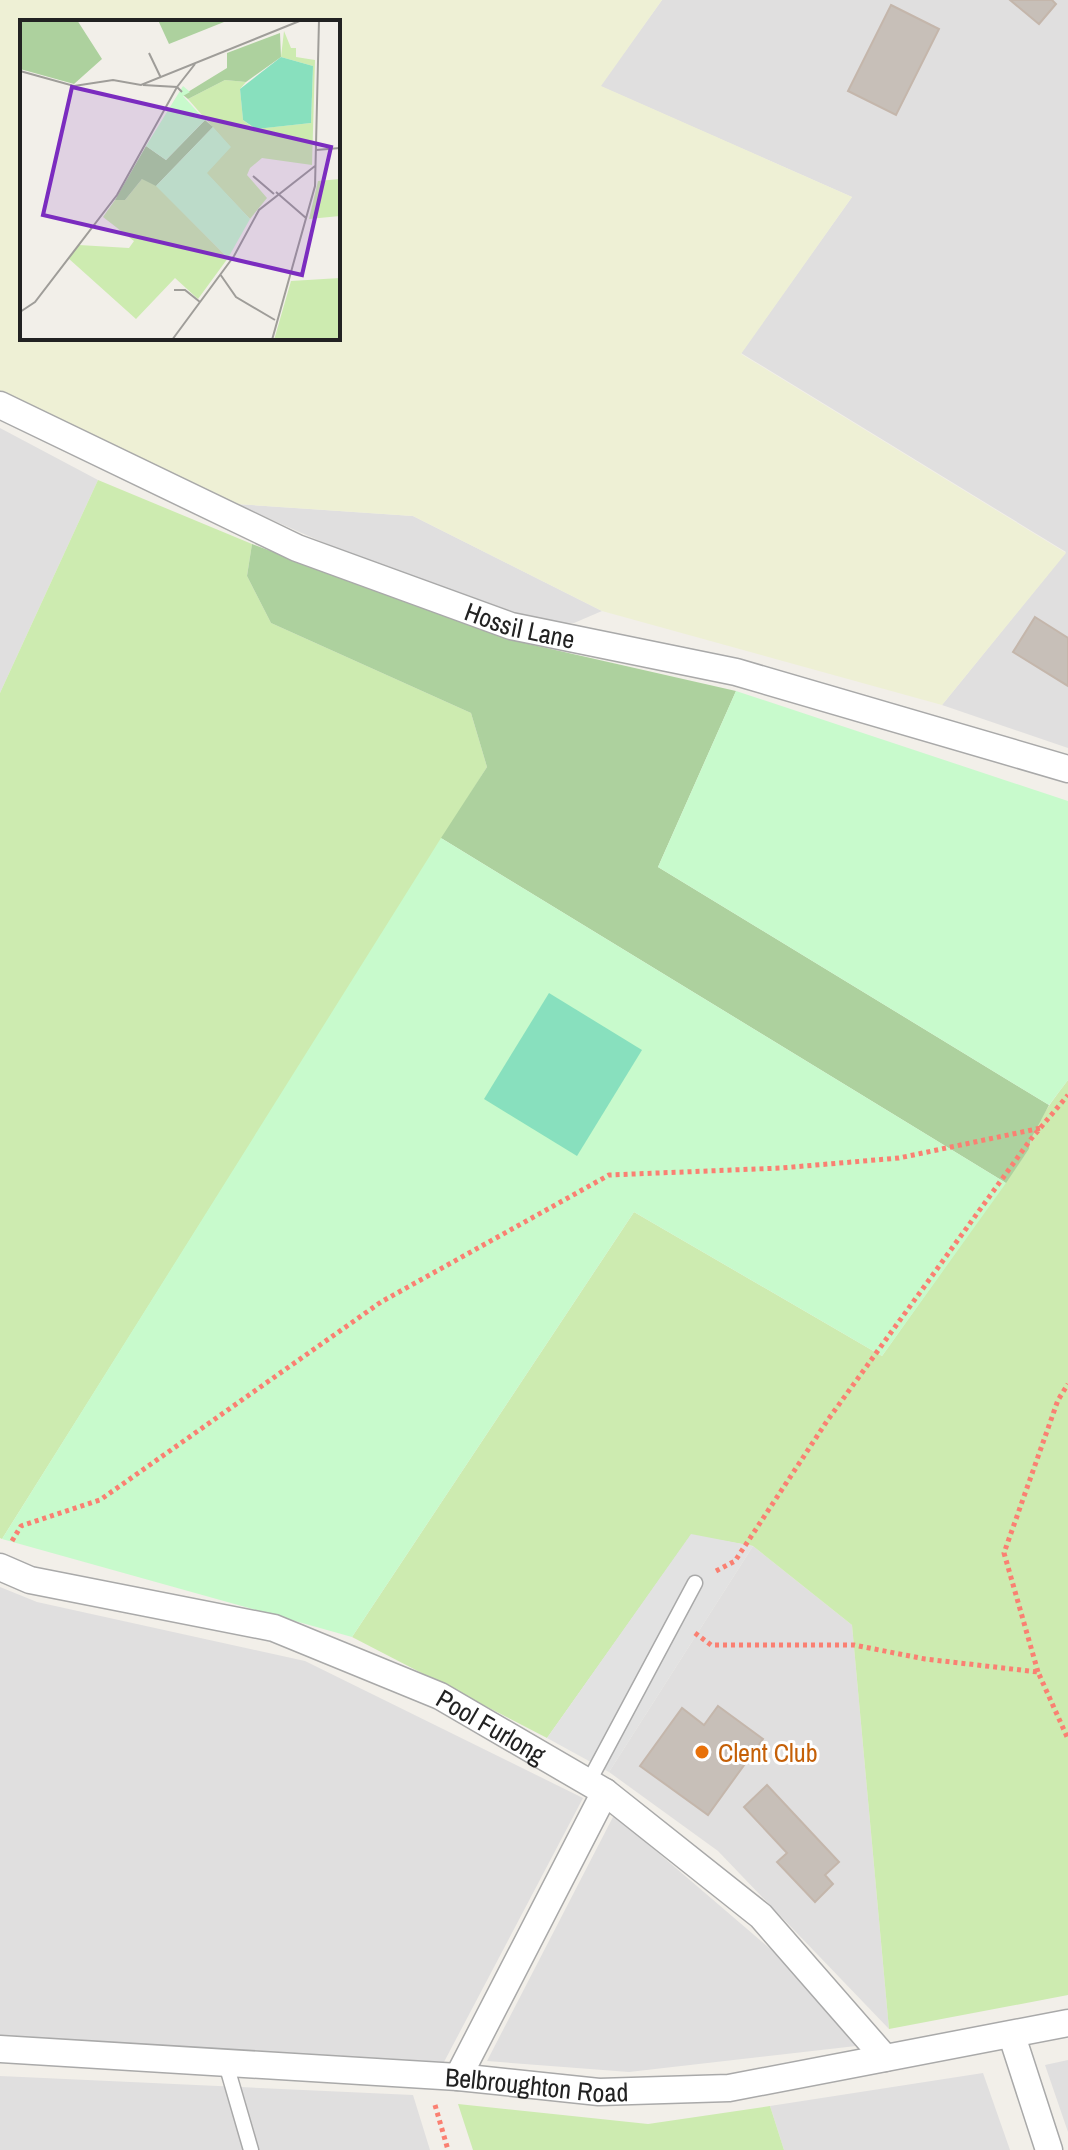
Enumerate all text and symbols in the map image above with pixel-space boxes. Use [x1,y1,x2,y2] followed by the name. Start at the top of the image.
[20,20,340,340] inset map
[460,593,578,656] street label: Hossil Lane
[430,1680,552,1771] street label: Pool Furlong
[718,1735,818,1770] place label: Clent Club
[693,1743,711,1761] marker: Clent Club
[444,2059,629,2110] street label: Belbroughton Road

